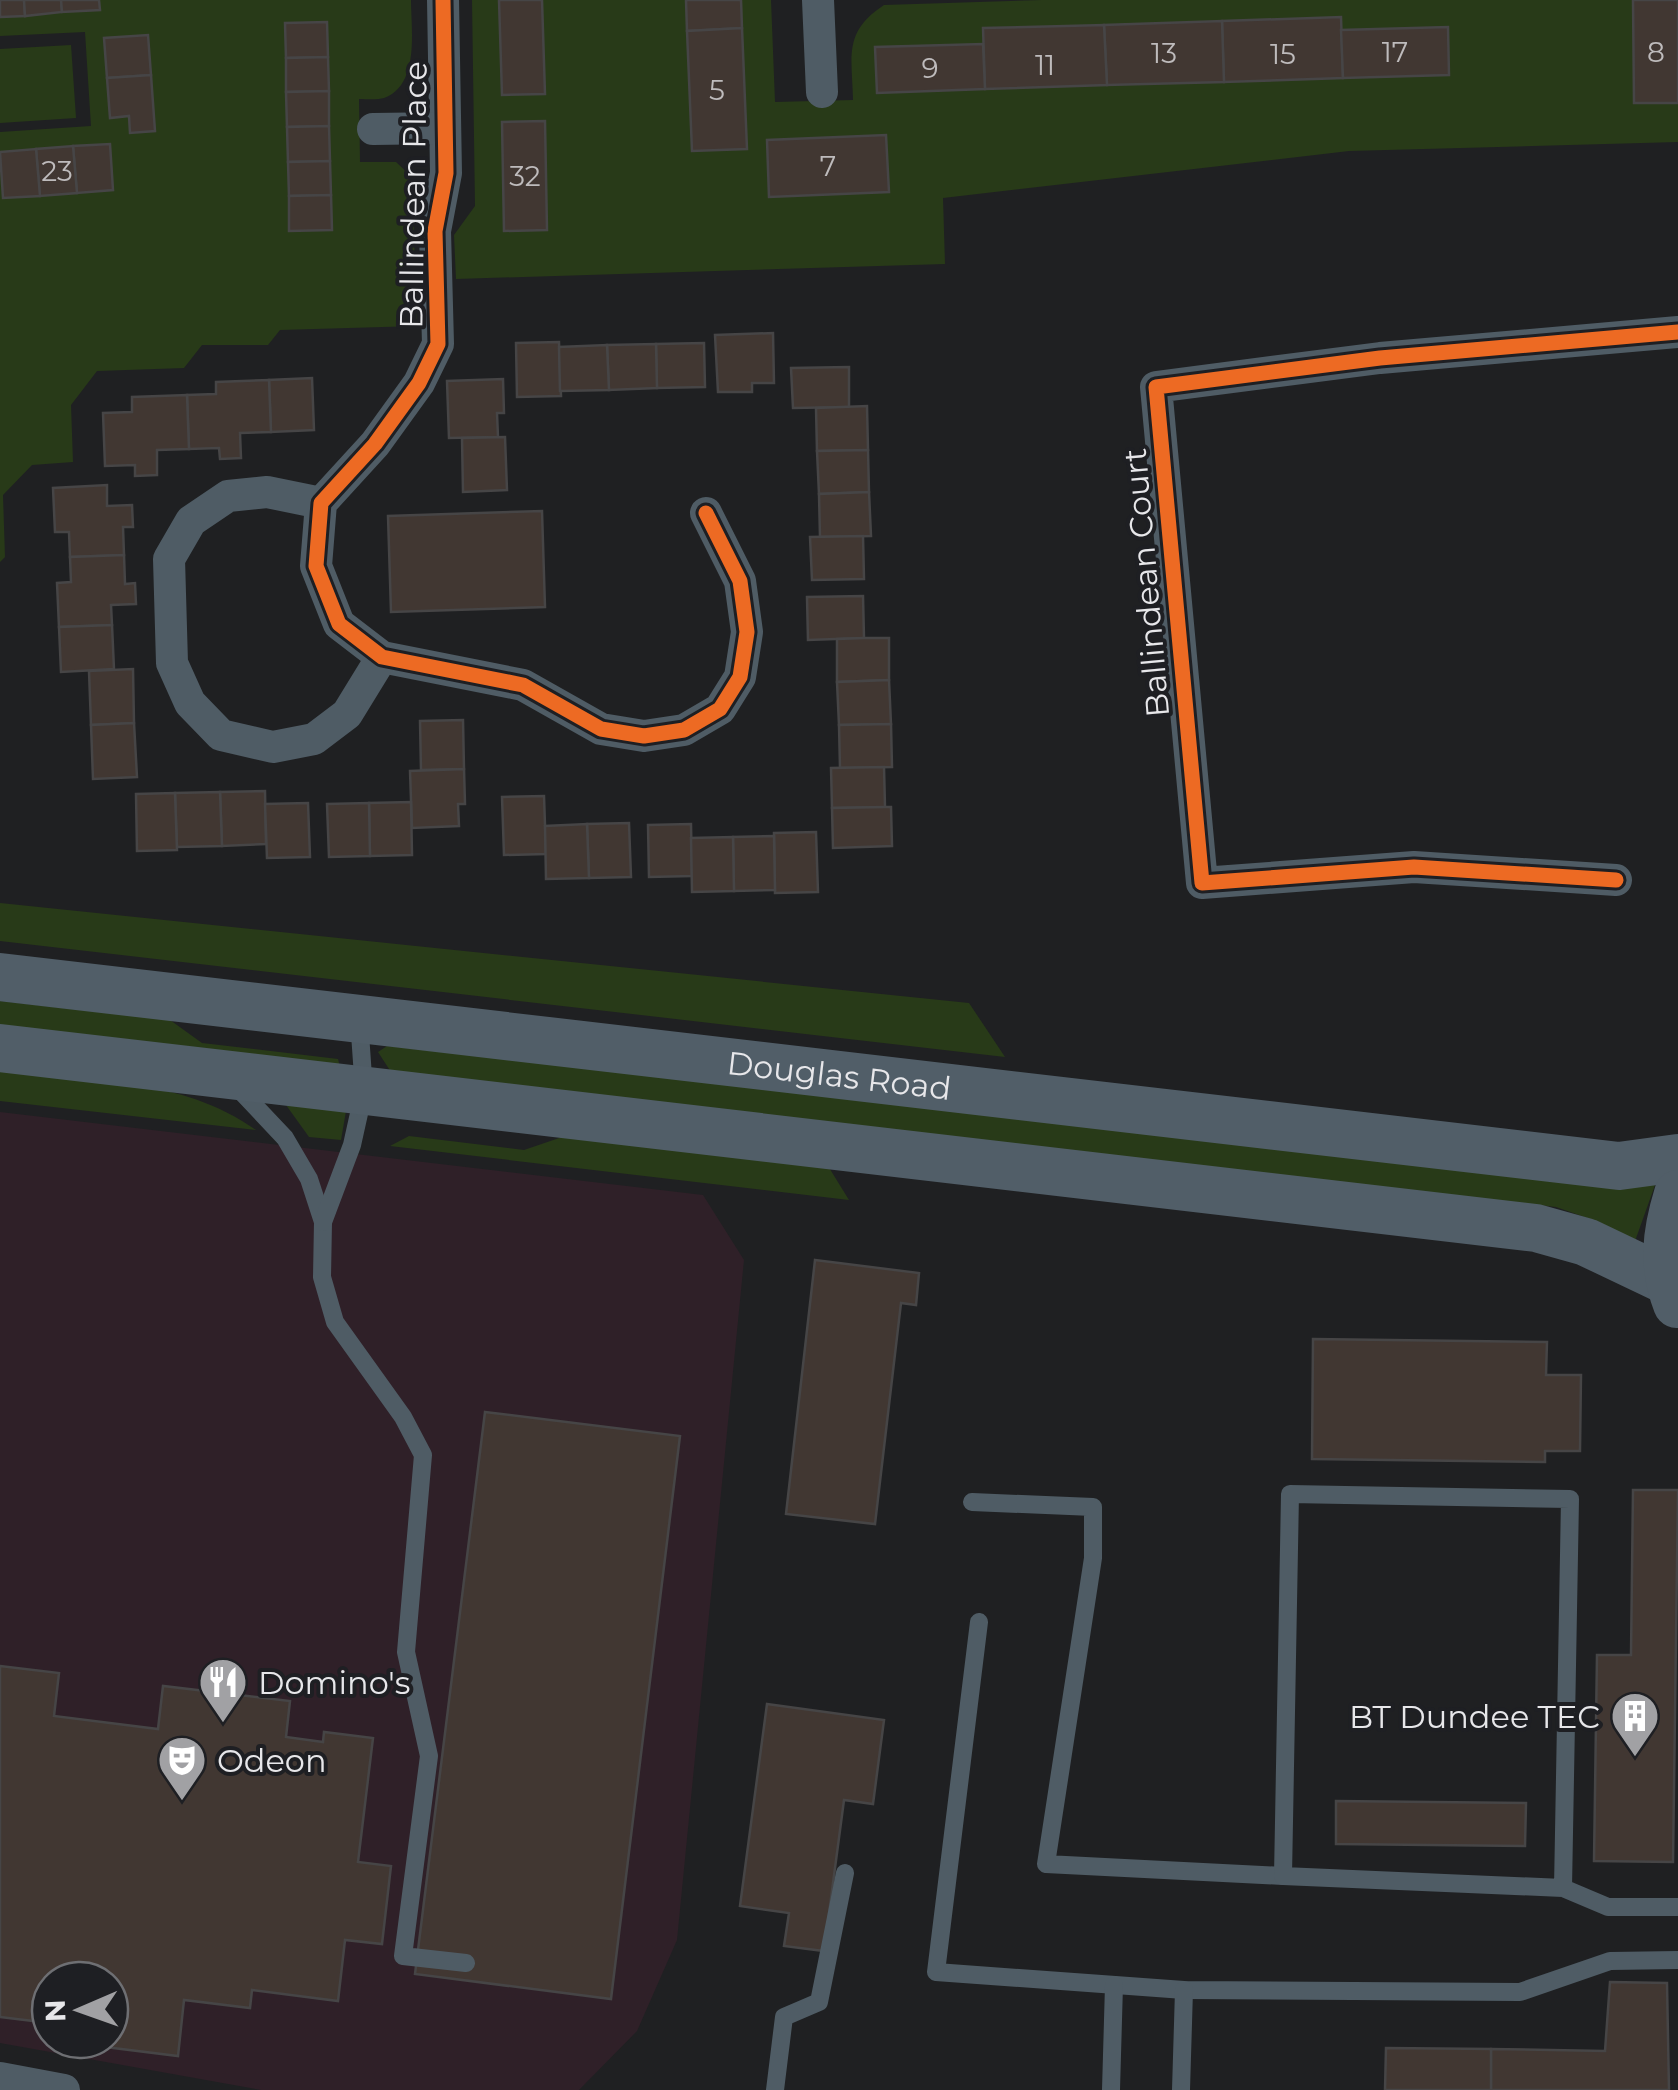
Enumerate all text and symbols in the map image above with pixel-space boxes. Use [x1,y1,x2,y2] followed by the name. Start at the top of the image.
[1382,35,1408,69] house number: 17
[1647,35,1665,69] house number: 8
[1151,36,1177,70] house number: 13
[1270,37,1296,71] house number: 15
[1035,48,1055,82] house number: 11
[921,51,939,85] house number: 9
[391,61,435,329] street label: Ballindean Place
[709,73,725,107] house number: 5
[820,149,836,183] house number: 7
[41,154,73,188] house number: 23
[509,159,541,193] house number: 32
[1115,447,1177,719] street label: Ballindean Court
[725,1043,953,1107] street label: Douglas Road
[197,1656,249,1724] restaurant icon: Domino's
[258,1663,410,1702] place label: Domino's
[1609,1690,1661,1758] building icon: BT Dundee TEC
[1349,1697,1600,1736] place label: BT Dundee TEC
[156,1734,208,1802] theatre icon: Odeon
[217,1741,327,1780] place label: Odeon
[30,1960,130,2060] north arrow
[38,1999,72,2023] text: N

